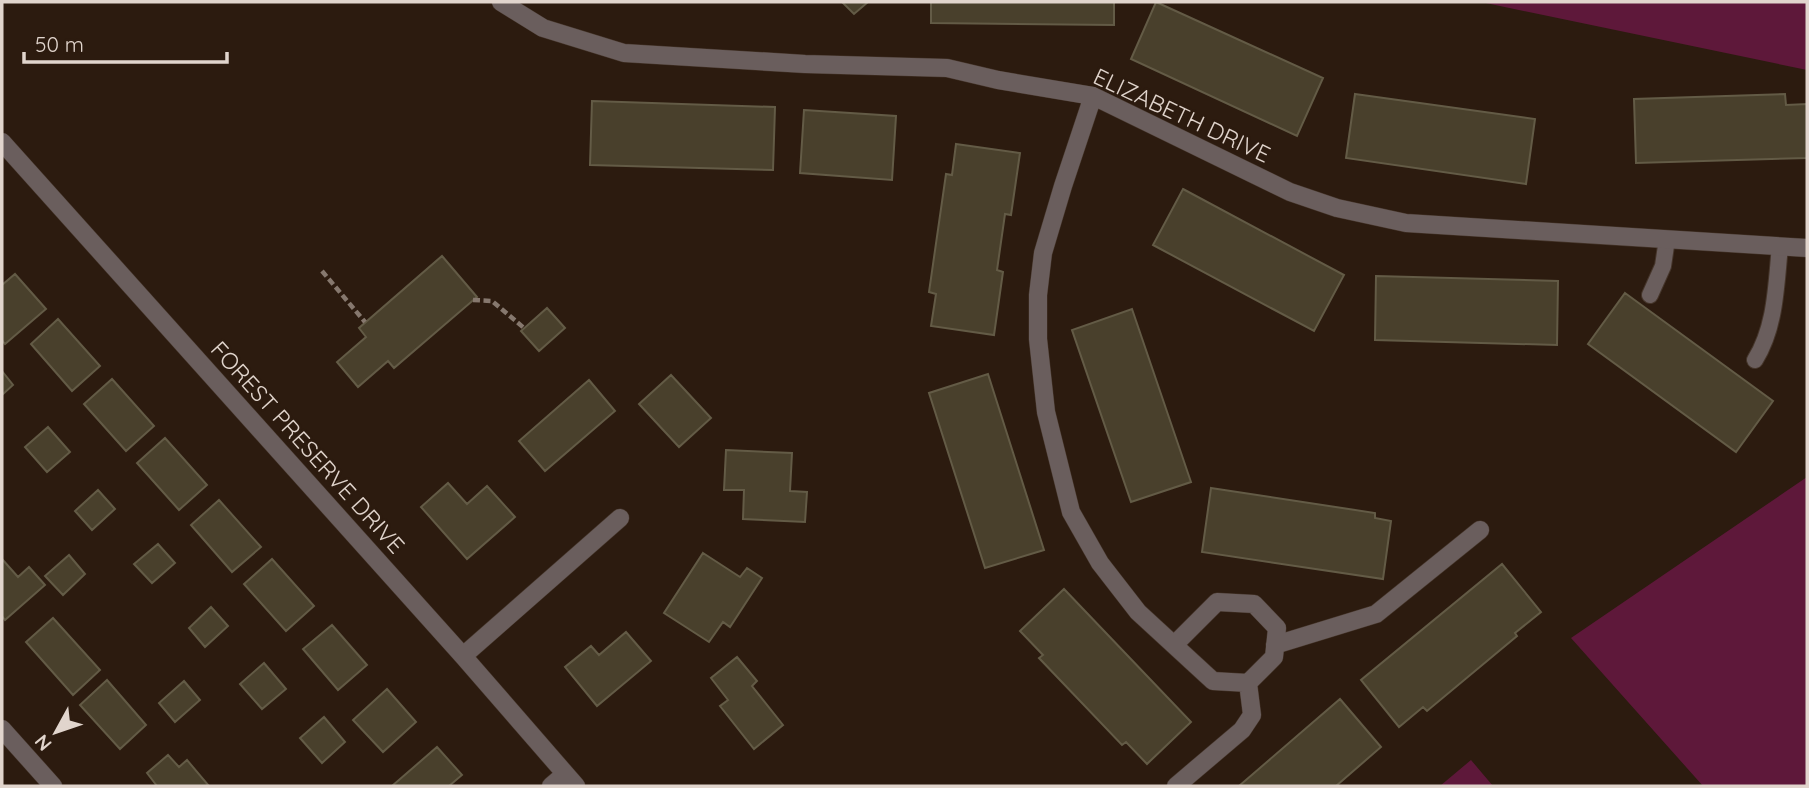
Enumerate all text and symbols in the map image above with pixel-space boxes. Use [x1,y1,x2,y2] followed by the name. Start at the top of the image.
[24,21,228,65] scale bar
[35,31,84,57] text: 50 m
[1089,61,1275,169] street label: ELIZABETH DRIVE
[205,335,411,559] street label: FOREST PRESERVE DRIVE
[21,697,91,767] north arrow
[29,730,57,756] text: N

